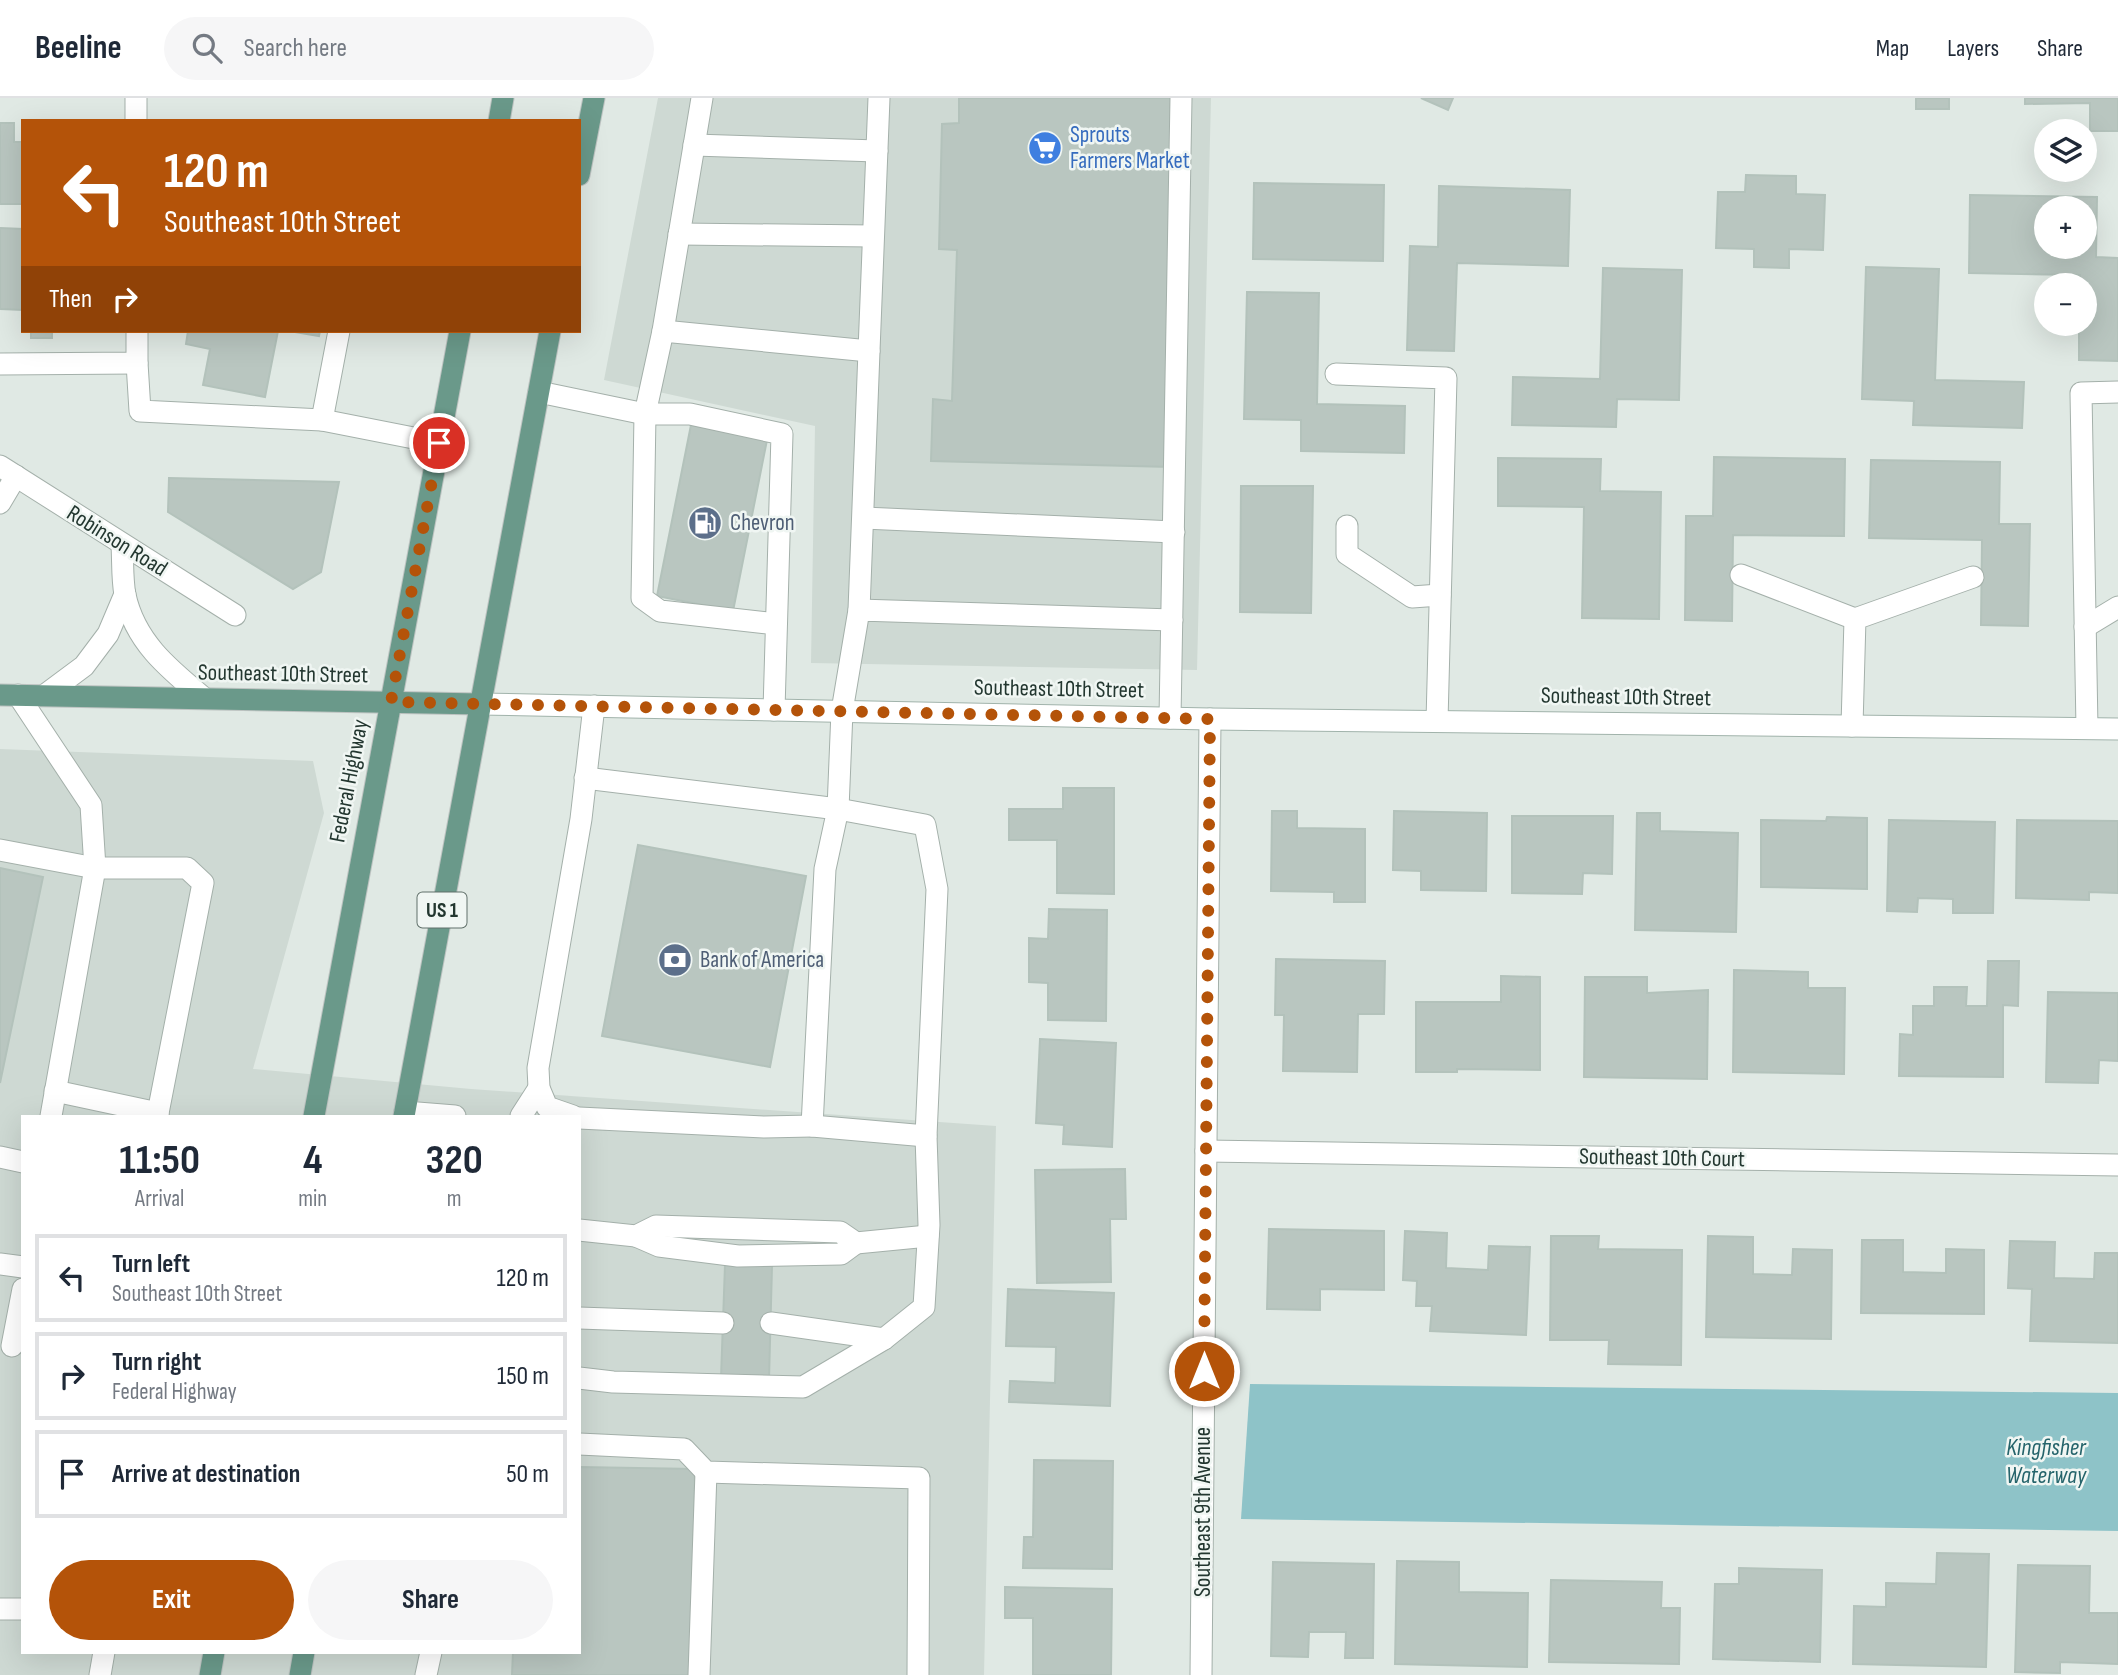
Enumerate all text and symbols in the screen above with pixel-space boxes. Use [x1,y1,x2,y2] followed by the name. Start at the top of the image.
[164,17,654,80] search box
[35,28,122,68] text: Beeline
[188,29,226,67] icon: search
[244,33,347,64] text: Search here
[1876,34,1909,63] text: Map
[1947,34,1999,63] text: Layers
[2037,34,2083,63] text: Share
[2034,119,2097,336] map controls
[2034,119,2097,182] button: layers
[1070,121,1190,175] place label: Sprouts Farmers Market
[1026,129,1064,167] supermarket icon: Sprouts Farmers Market
[164,143,269,202] text: 120 m
[49,147,140,238] icon: left
[2034,196,2097,259] button: +
[164,203,401,242] text: Southeast 10th Street
[2034,273,2097,336] button: −
[106,280,144,318] icon: right
[49,284,92,315] text: Then
[409,413,469,473] pin
[420,424,458,462] icon: arrive
[62,499,172,583] street label: Robinson Road
[686,504,724,542] fuel station icon: Chevron
[730,509,795,537] place label: Chevron
[198,659,368,689] street label: Southeast 10th Street
[974,674,1144,704] street label: Southeast 10th Street
[1541,682,1711,712] street label: Southeast 10th Street
[323,717,375,845] street label: Federal Highway
[418,892,466,928] road number: US 1
[656,941,694,979] bank icon: Bank of America
[700,946,824,974] place label: Bank of America
[119,1135,200,1186] text: 11:50
[303,1135,323,1186] text: 4
[425,1135,483,1186] text: 320
[1579,1143,1745,1173] street label: Southeast 10th Court
[135,1185,184,1213] text: Arrival
[298,1185,327,1213] text: min
[447,1185,461,1213] text: m
[112,1249,190,1280] text: Turn left
[53,1259,91,1297] icon: left
[496,1263,549,1294] text: 120 m
[112,1280,282,1308] text: Southeast 10th Street
[1167,1334,1241,1408] position arrow
[112,1347,201,1378] text: Turn right
[53,1357,91,1395] icon: right
[497,1361,549,1392] text: 150 m
[112,1378,237,1406] text: Federal Highway
[1189,1427,1217,1597] street label: Southeast 9th Avenue
[2006,1433,2087,1490] water label: Kingfisher Waterway
[53,1455,91,1493] icon: arrive
[112,1459,300,1490] text: Arrive at destination
[506,1459,549,1490] text: 50 m
[49,1560,294,1640] button: Exit
[308,1560,553,1640] button: Share

